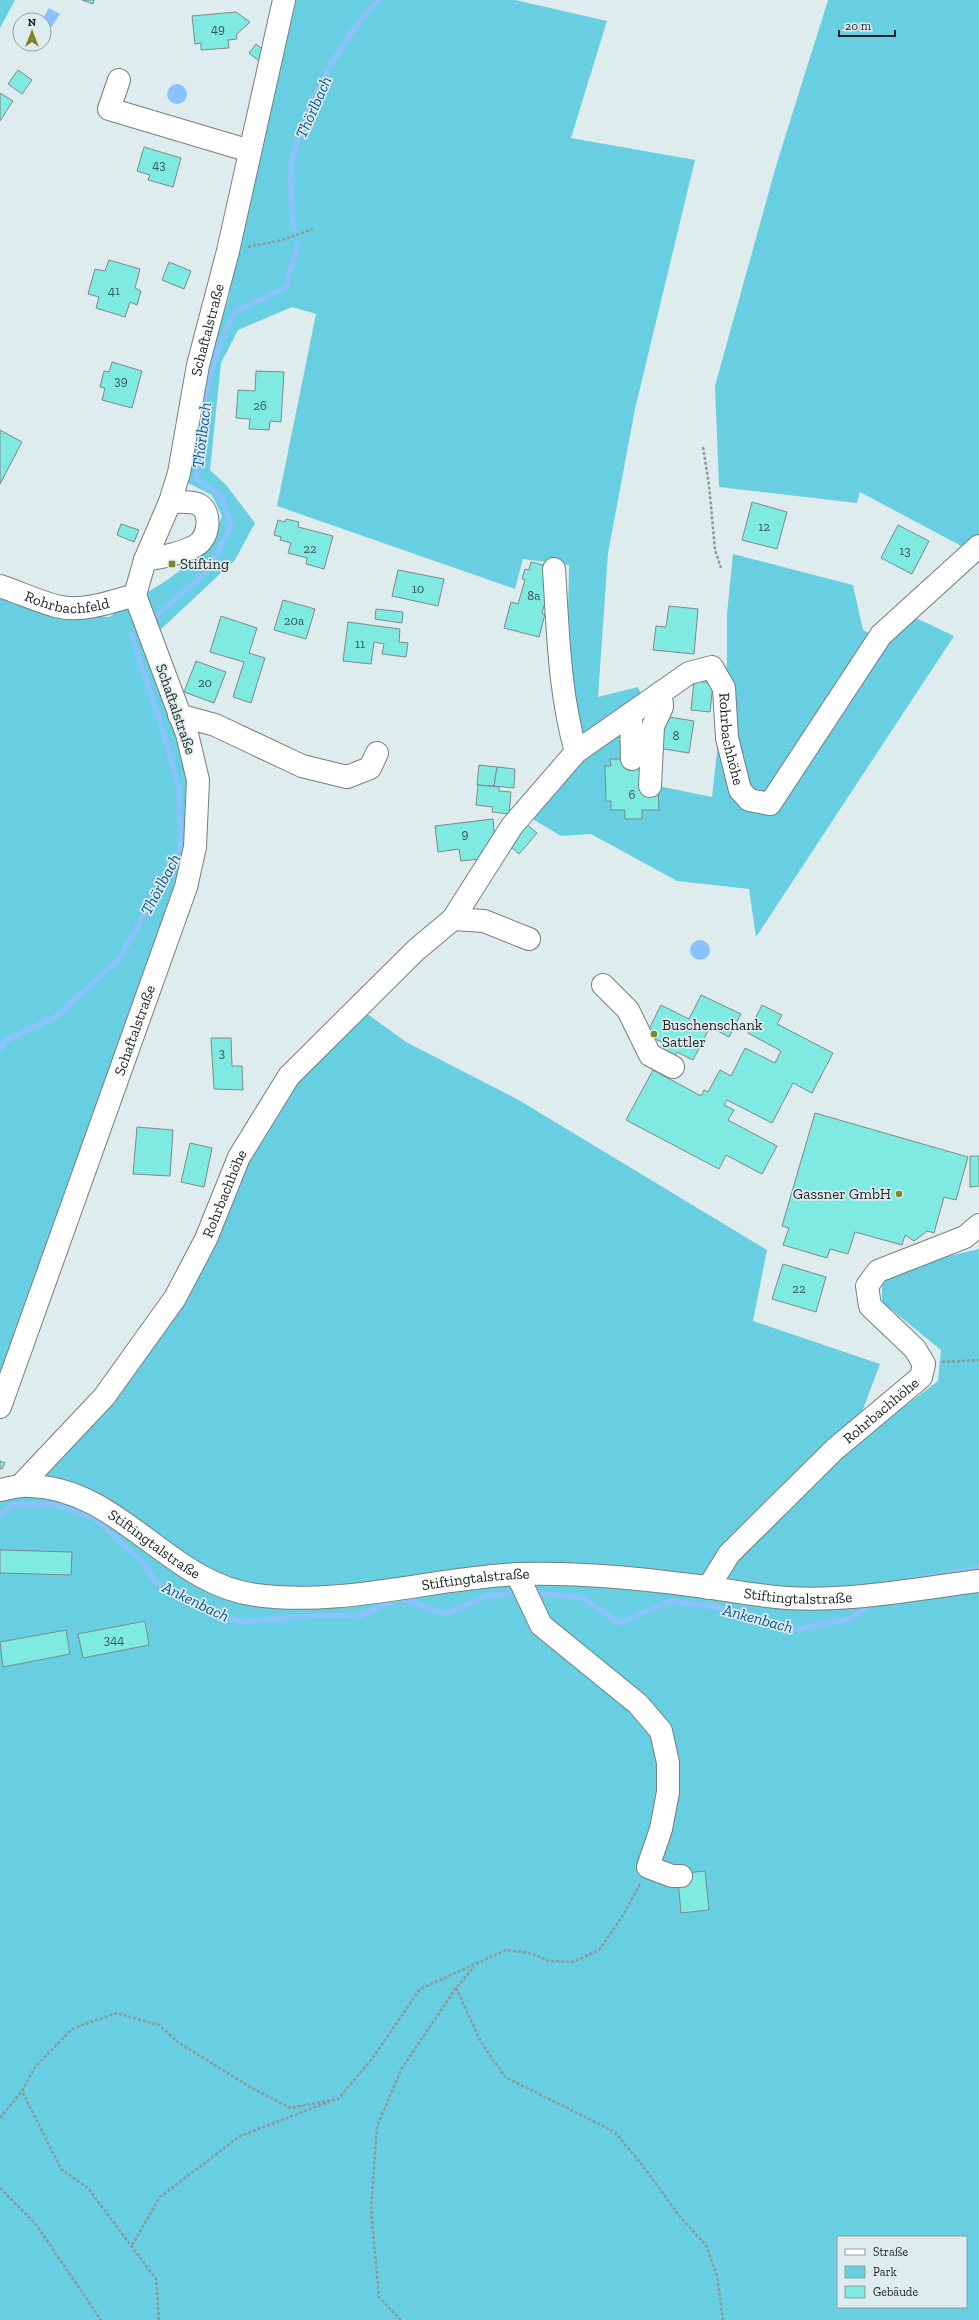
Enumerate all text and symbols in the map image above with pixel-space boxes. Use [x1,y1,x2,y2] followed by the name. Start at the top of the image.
[12,12,52,52] north arrow
[839,12,895,38] scale bar
[28,16,37,29] text: N
[845,19,872,33] text: 20 m
[211,21,225,36] house number: 49
[291,73,336,141] water label: Thörlbach
[152,157,166,172] house number: 43
[187,282,228,377] street label: Schaftalstraße
[108,283,120,298] house number: 41
[114,373,128,388] house number: 39
[253,398,267,413] house number: 26
[188,401,215,469] water label: Thörlbach
[758,519,770,534] house number: 12
[303,541,317,556] house number: 22
[899,543,911,558] house number: 13
[180,555,229,573] place label: Stifting
[167,559,177,569] marker: Stifting
[412,581,424,596] house number: 10
[22,587,112,617] street label: Rohrbachfeld
[527,588,541,603] house number: 8a
[284,613,305,628] house number: 20a
[355,636,365,651] house number: 11
[152,661,200,757] street label: Schaftalstraße
[198,675,212,690] house number: 20
[715,692,747,787] street label: Rohrbachhöhe
[673,728,680,743] house number: 8
[629,787,636,802] house number: 6
[462,826,469,841] house number: 9
[137,851,184,918] water label: Thörlbach
[110,983,159,1078] street label: Schaftalstraße
[662,1016,763,1051] place label: Buschenschank Sattler
[649,1029,659,1039] marker: Buschenschank Sattler
[219,1045,225,1060] house number: 3
[199,1146,251,1240] street label: Rohrbachhöhe
[793,1185,891,1203] place label: Gassner GmbH
[894,1189,904,1199] marker: Gassner GmbH
[792,1281,806,1296] house number: 22
[839,1374,923,1448] street label: Rohrbachhöhe
[105,1505,204,1583] street label: Stiftingtalstraße
[420,1565,530,1594] street label: Stiftingtalstraße
[158,1577,232,1626] water label: Ankenbach
[743,1584,853,1608] street label: Stiftingtalstraße
[720,1600,795,1637] water label: Ankenbach
[104,1632,124,1647] house number: 344
[837,2236,967,2308] legend
[873,2245,909,2259] text: Straße
[873,2265,898,2279] text: Park
[873,2285,918,2299] text: Gebäude

